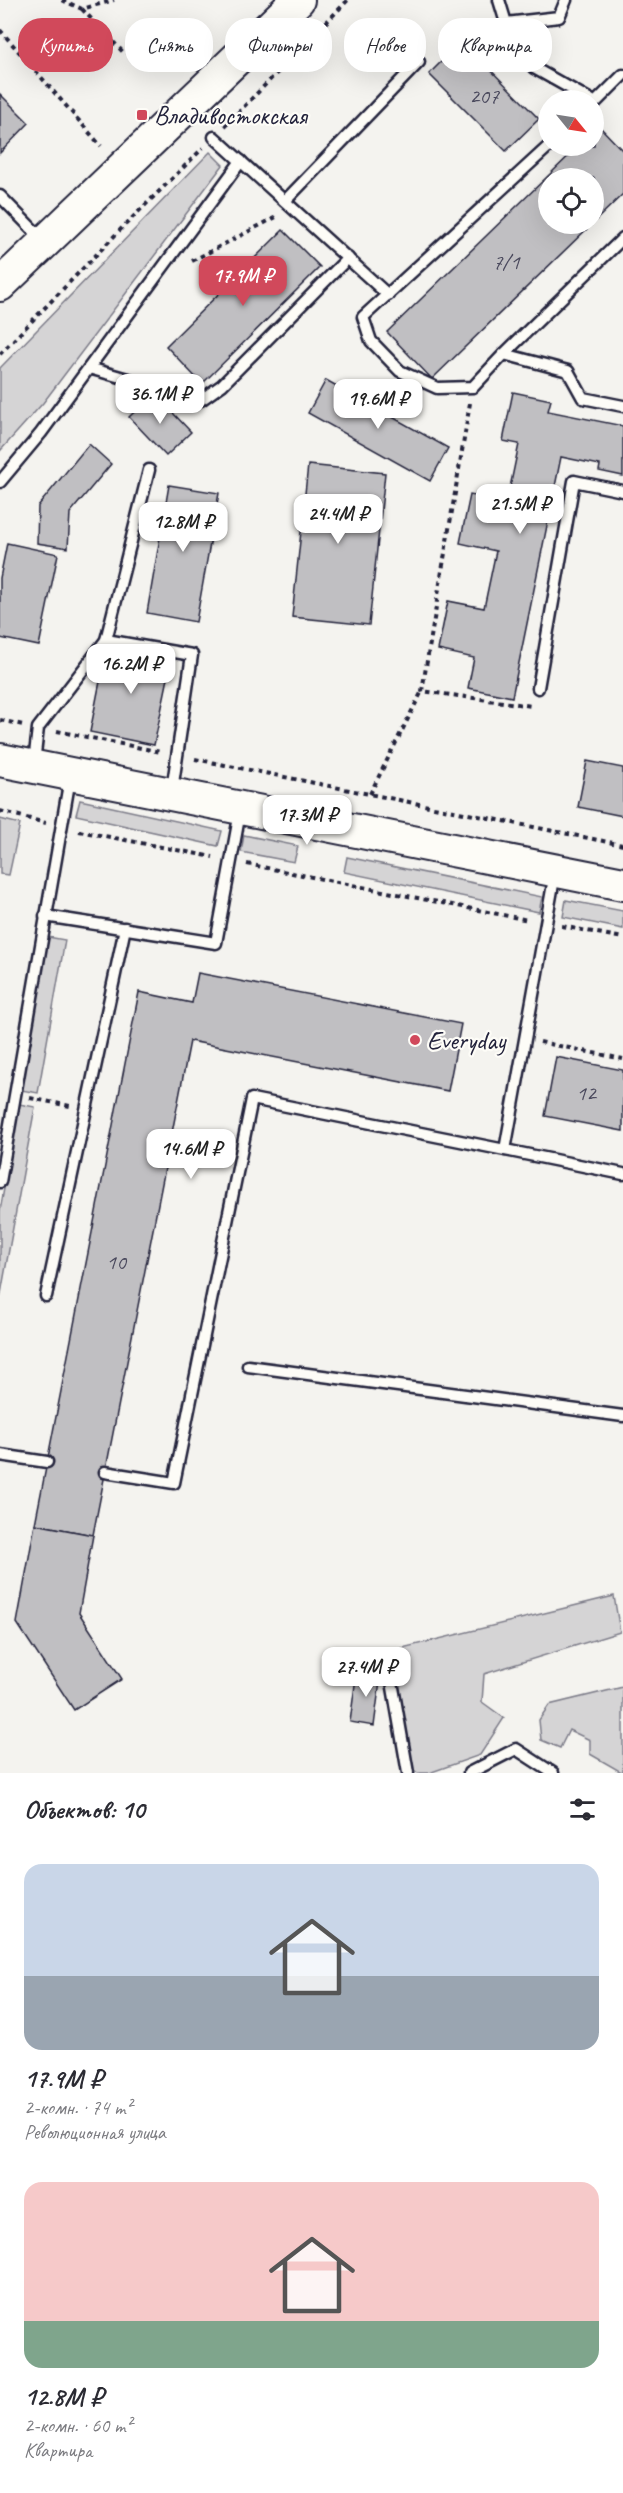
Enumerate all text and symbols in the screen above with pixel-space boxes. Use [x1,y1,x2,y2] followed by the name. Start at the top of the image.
[18,18,113,72] chip: Купить
[125,18,213,72] chip: Снять
[225,18,332,72] chip: Фильтры
[344,18,426,72] chip: Новое
[438,18,552,72] chip: Квартира
[469,82,500,110] house number: 207
[538,90,604,156] north arrow
[538,90,604,234] map controls
[154,99,309,132] place label: Владивостокская
[135,108,149,122] marker: Владивостокская
[538,168,604,234] button: locate
[492,248,521,276] house number: 7/1
[188,256,298,307] pin: 17.9M ₽
[213,263,273,288] text: 17.9M ₽
[105,374,215,425] pin: 36.1M ₽
[323,379,433,430] pin: 19.6M ₽
[129,381,191,406] text: 36.1M ₽
[348,386,408,411] text: 19.6M ₽
[465,484,575,535] pin: 21.5M ₽
[490,491,550,516] text: 21.5M ₽
[283,494,393,545] pin: 24.4M ₽
[308,501,368,526] text: 24.4M ₽
[128,502,238,553] pin: 12.8M ₽
[153,509,213,534] text: 12.8M ₽
[76,644,186,695] pin: 16.2M ₽
[100,651,162,676] text: 16.2M ₽
[252,795,362,846] pin: 17.3M ₽
[277,802,337,827] text: 17.3M ₽
[427,1024,507,1057] place label: Everyday
[408,1033,422,1047] marker: Everyday
[576,1079,598,1107] house number: 12
[136,1129,246,1180] pin: 14.6M ₽
[160,1136,222,1161] text: 14.6M ₽
[106,1248,128,1276] house number: 10
[311,1647,421,1698] pin: 27.4M ₽
[336,1654,396,1679] text: 27.4M ₽
[24,1793,144,1826] text: Объектов: 10
[566,1793,599,1826] icon: filters
[258,1903,366,2011] icon: home
[24,2062,103,2095] text: 17.9M ₽
[24,2095,132,2120] text: 2-комн. · 74 m²
[24,2120,166,2145] text: Революционная улица
[258,2221,366,2329] icon: home
[24,2380,103,2413] text: 12.8M ₽
[24,2413,132,2438] text: 2-комн. · 60 m²
[24,2438,92,2463] text: Квартира

